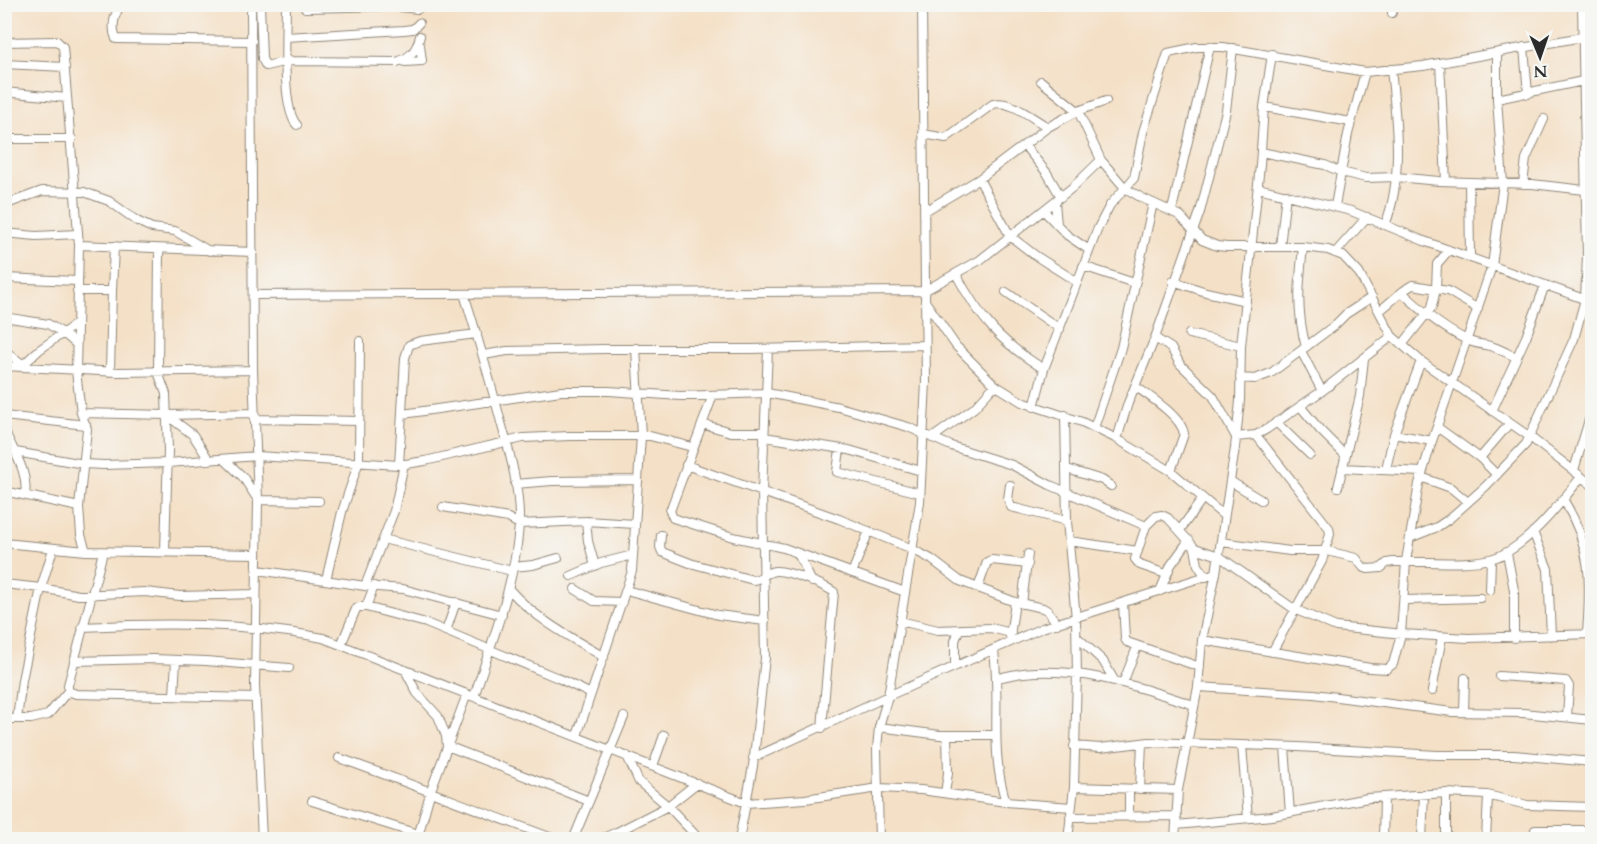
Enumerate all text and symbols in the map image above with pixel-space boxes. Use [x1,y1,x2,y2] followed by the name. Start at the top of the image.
[1510,27,1570,87] north arrow
[1533,60,1548,82] text: N

